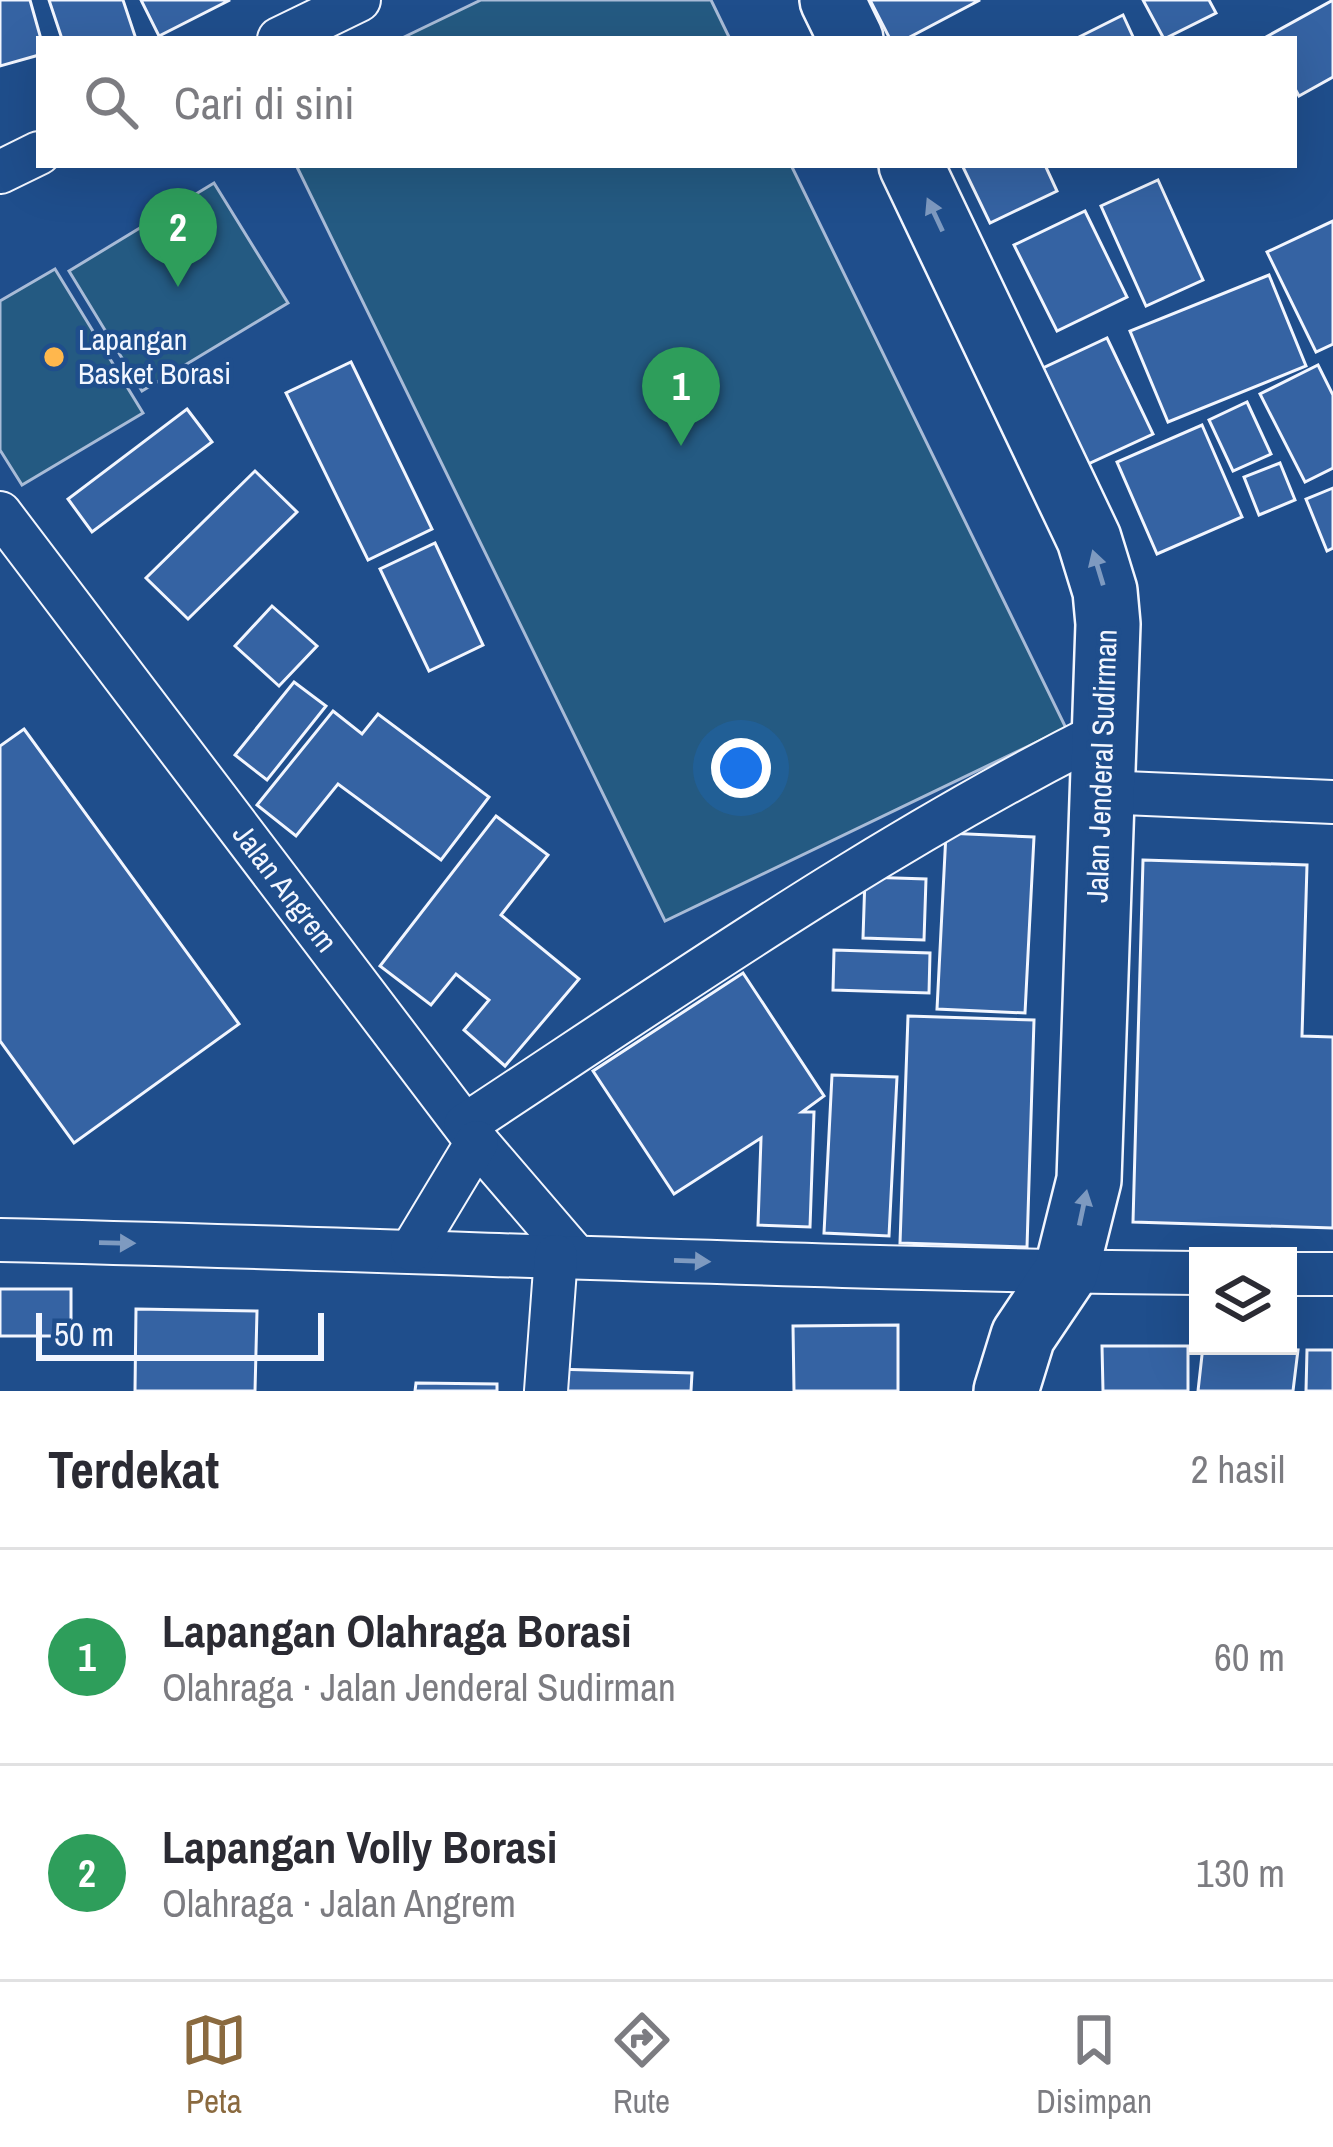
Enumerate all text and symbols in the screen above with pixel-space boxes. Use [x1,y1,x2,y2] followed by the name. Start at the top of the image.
[36,36,1297,168] search box
[78,69,144,135] icon: search
[174,72,355,133] text: Cari di sini
[139,188,217,287] pin: 2
[925,197,945,232] one-way arrow
[78,319,231,393] place label: Lapangan Basket Borasi
[41,344,67,370] marker: Lapangan Basket Borasi
[642,347,720,446] pin: 1
[1088,549,1106,586] one-way arrow
[1076,629,1126,903] street label: Jalan Jenderal Sudirman
[711,738,771,798] your location
[224,816,347,960] street label: Jalan Angrem
[1075,1189,1094,1227] one-way arrow
[99,1233,137,1252] one-way arrow
[1189,1247,1297,1355] map controls
[1189,1247,1297,1355] button: layers
[674,1252,712,1271] one-way arrow
[36,1307,324,1360] scale bar
[54,1312,114,1356] text: 50 m
[48,1435,219,1504] text: Terdekat
[1191,1443,1285,1495] text: 2 hasil
[162,1600,632,1661] text: Lapangan Olahraga Borasi
[78,1631,96,1683] text: 1
[1214,1631,1285,1683] text: 60 m
[162,1661,676,1713] text: Olahraga · Jalan Jenderal Sudirman
[162,1816,557,1877] text: Lapangan Volly Borasi
[78,1847,96,1899] text: 2
[1196,1847,1285,1899] text: 130 m
[162,1877,516,1929] text: Olahraga · Jalan Angrem
[181,2007,247,2123] tab: Peta
[609,2007,675,2123] tab: Rute
[1036,2007,1152,2123] tab: Disimpan

